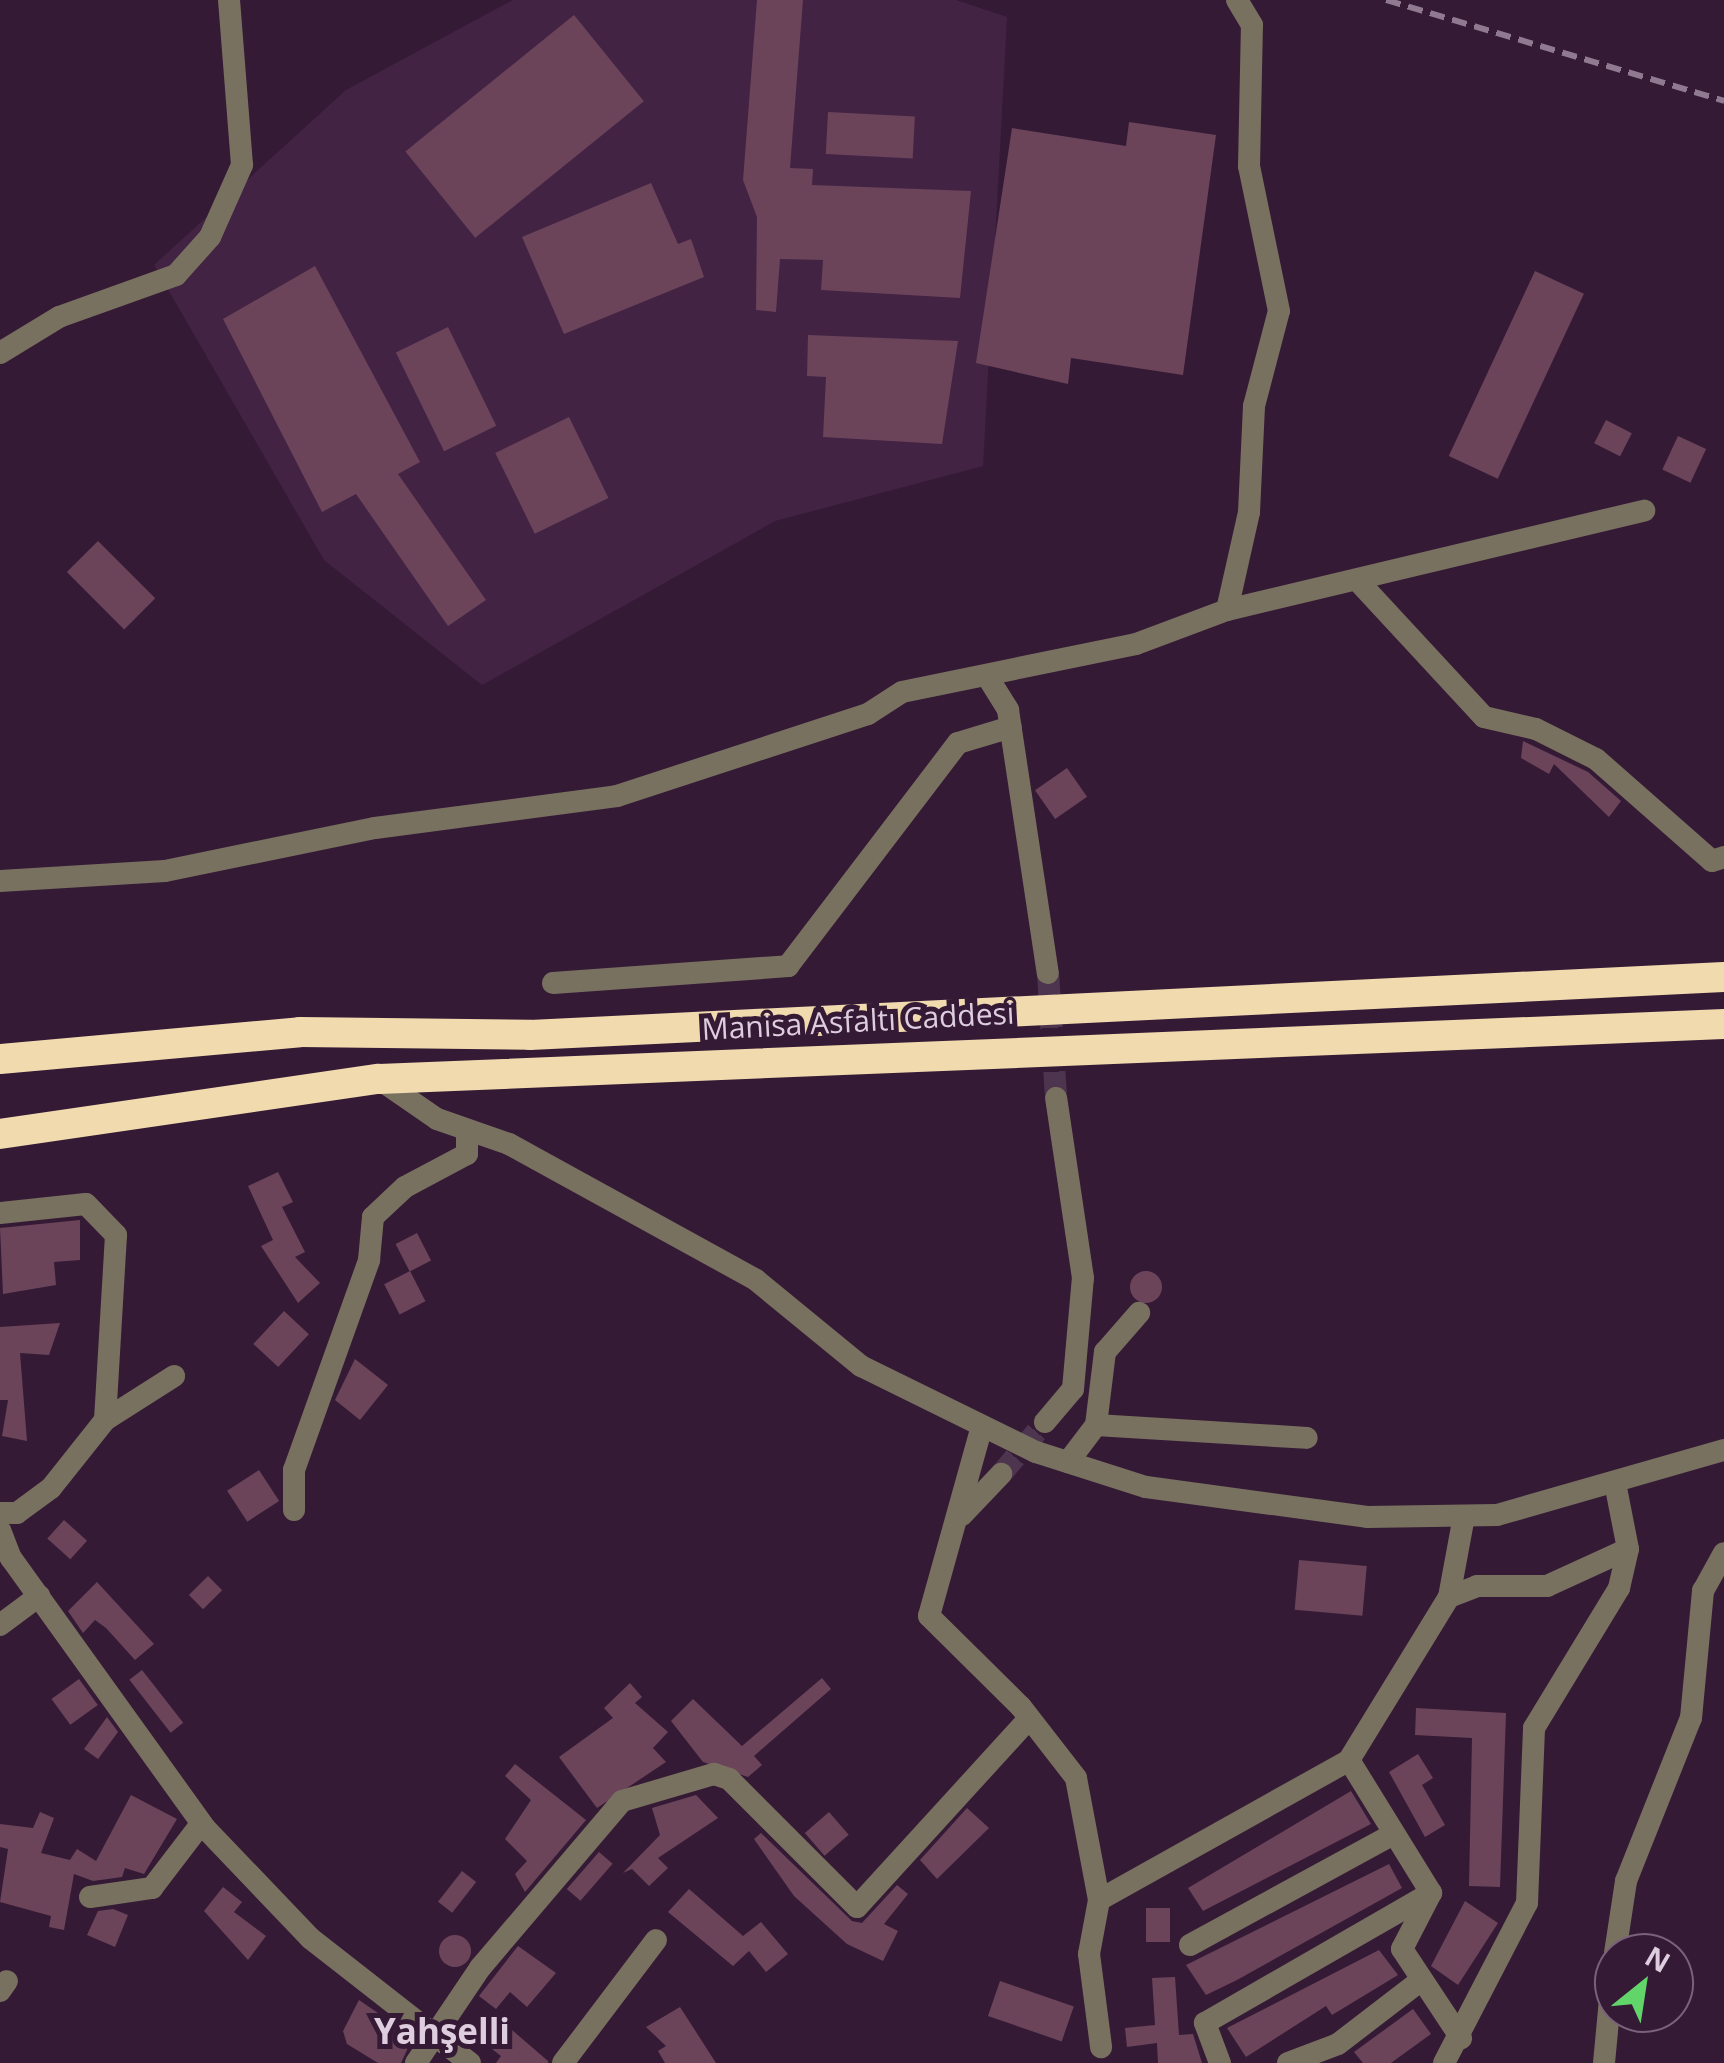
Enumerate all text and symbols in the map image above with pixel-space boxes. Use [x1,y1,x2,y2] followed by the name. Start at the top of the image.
[701,995,1015,1047] street label: Manisa Asfaltı Caddesi
[1594,1933,1694,2033] north arrow
[1639,1937,1677,1981] text: N
[374,2010,510,2052] district label: Yahşelli

